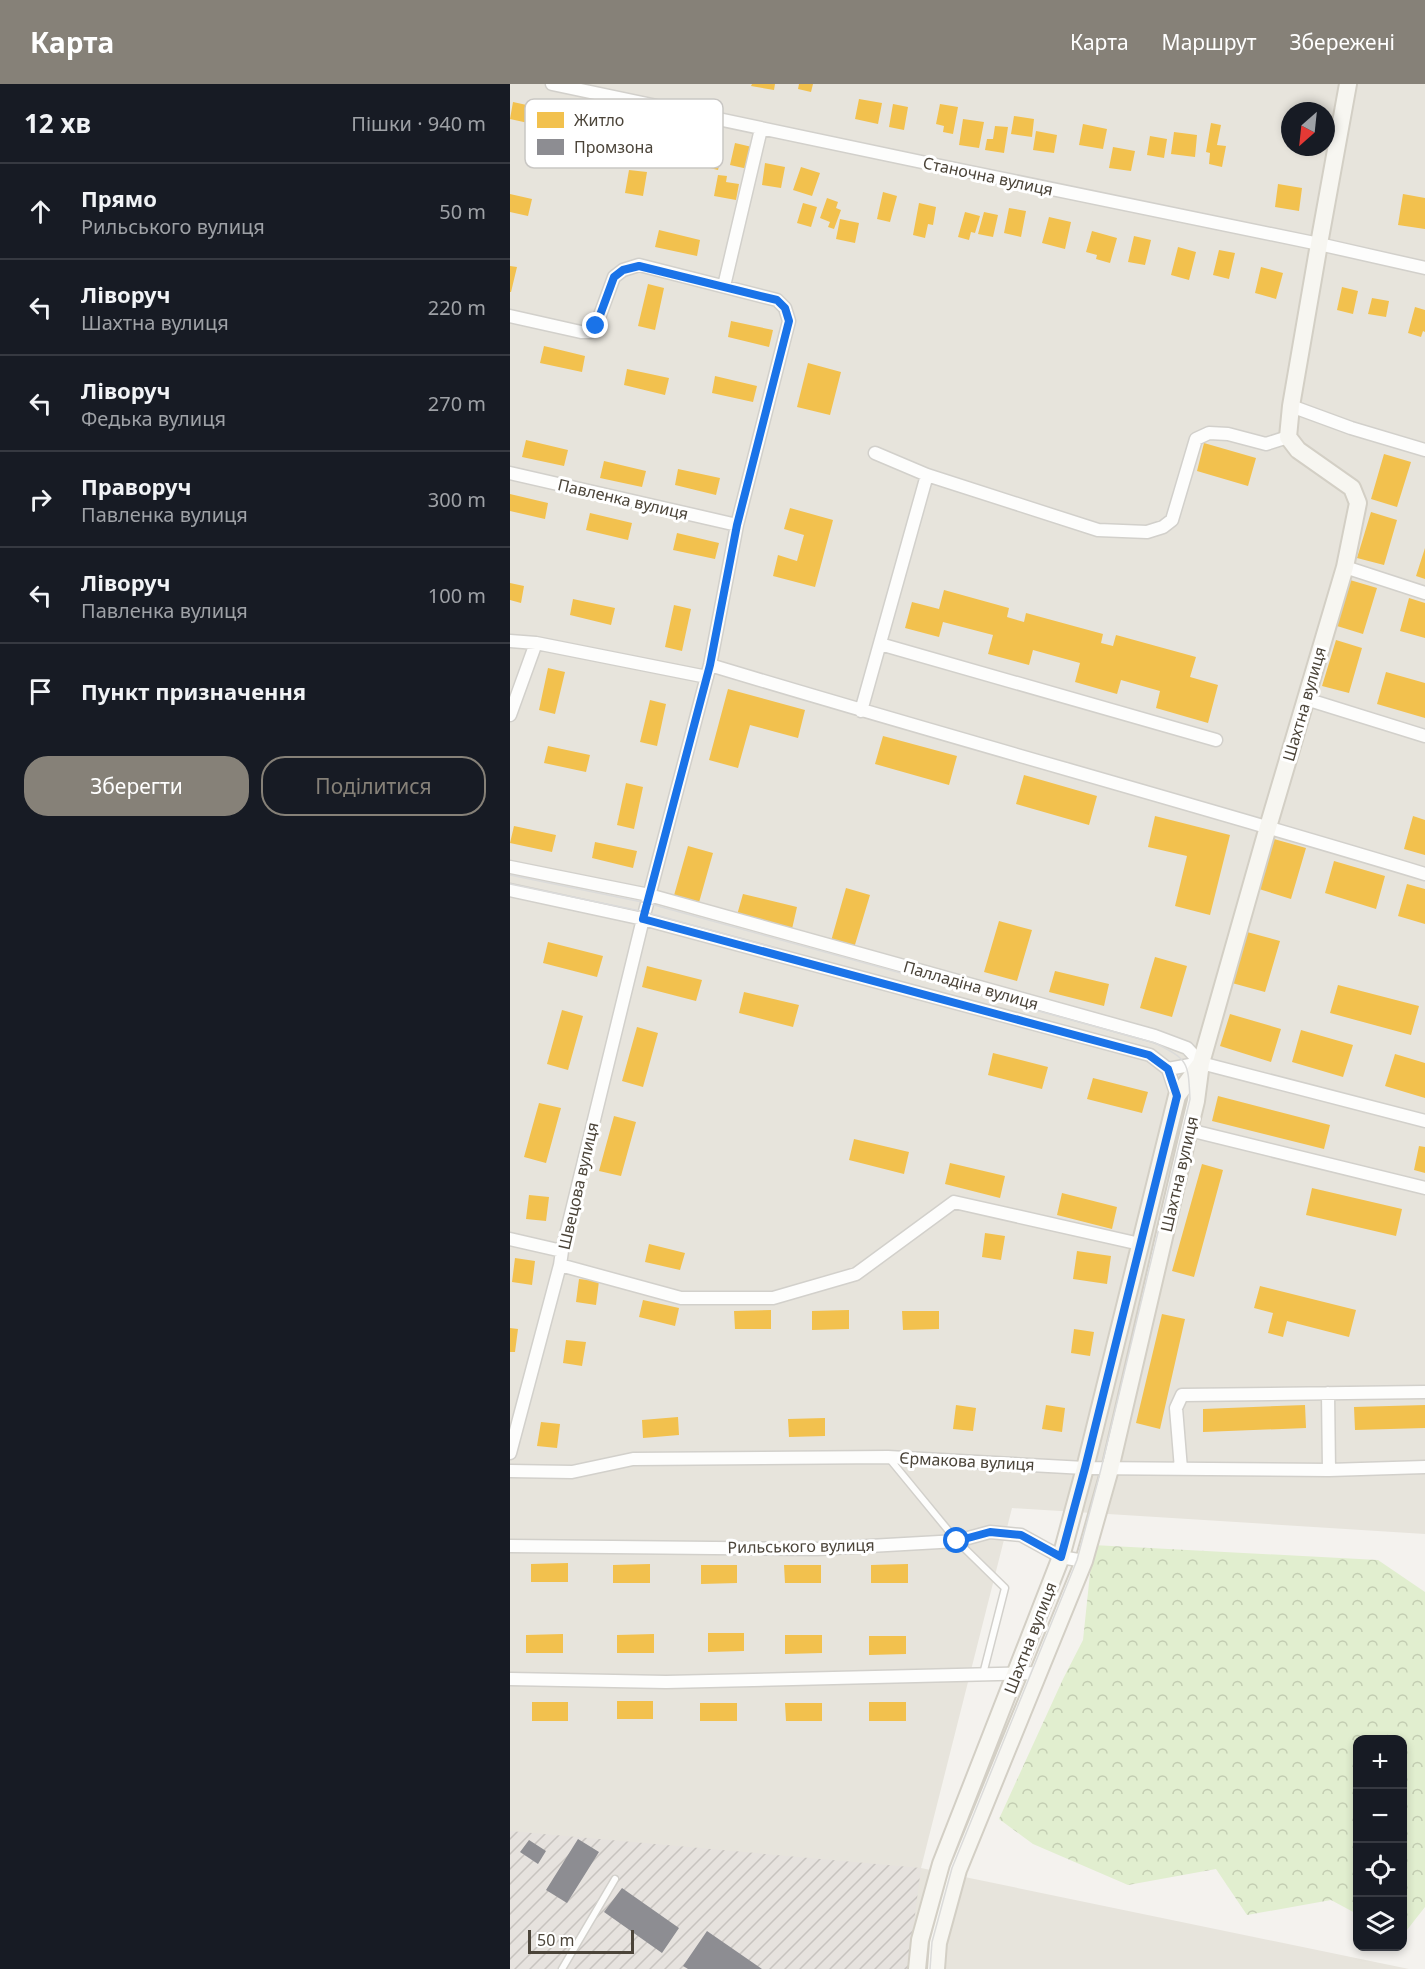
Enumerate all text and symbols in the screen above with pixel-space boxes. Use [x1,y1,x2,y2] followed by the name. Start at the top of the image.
[30,23,114,61] text: Карта
[1070,28,1129,56] text: Карта
[1162,28,1256,56] text: Маршрут
[1289,28,1395,56] text: Збережені
[525,99,723,168] legend
[1281,102,1335,156] north arrow
[24,105,91,141] text: 12 хв
[574,109,624,131] text: Житло
[351,110,486,137] text: Пішки · 940 m
[574,136,653,158] text: Промзона
[921,151,1055,201] street label: Станочна вулиця
[81,183,157,213] text: Прямо
[24,195,57,228] icon: ahead
[439,198,486,225] text: 50 m
[81,213,265,240] text: Рильського вулиця
[81,279,171,309] text: Ліворуч
[24,291,57,324] icon: left
[428,294,486,321] text: 220 m
[81,309,229,336] text: Шахтна вулиця
[582,312,608,338] route end
[81,375,171,405] text: Ліворуч
[24,387,57,420] icon: left
[428,390,486,417] text: 270 m
[81,405,226,432] text: Федька вулиця
[81,471,192,501] text: Праворуч
[555,473,691,525] street label: Павленка вулиця
[24,483,57,516] icon: right
[428,486,486,513] text: 300 m
[81,501,248,528] text: Павленка вулиця
[81,567,171,597] text: Ліворуч
[24,579,57,612] icon: left
[428,582,486,609] text: 100 m
[81,597,248,624] text: Павленка вулиця
[1277,644,1331,764] street label: Шахтна вулиця
[24,675,57,708] icon: arrive
[81,676,306,706] text: Пункт призначення
[24,756,249,816] button: Зберегти
[261,756,486,816] button: Поділитися
[901,955,1041,1015] street label: Палладіна вулиця
[1155,1114,1203,1234] street label: Шахтна вулиця
[553,1120,603,1252] street label: Швецова вулиця
[899,1446,1035,1476] street label: Єрмакова вулиця
[943,1527,969,1553] route start
[727,1534,875,1558] street label: Рильського вулиця
[999,1579,1061,1697] street label: Шахтна вулиця
[1353,1735,1407,1951] map controls
[1353,1735,1407,1789] button: +
[1353,1789,1407,1843] button: −
[1353,1843,1407,1897] button: locate
[1353,1897,1407,1951] button: layers
[528,1927,634,1954] scale bar
[537,1929,574,1951] text: 50 m

